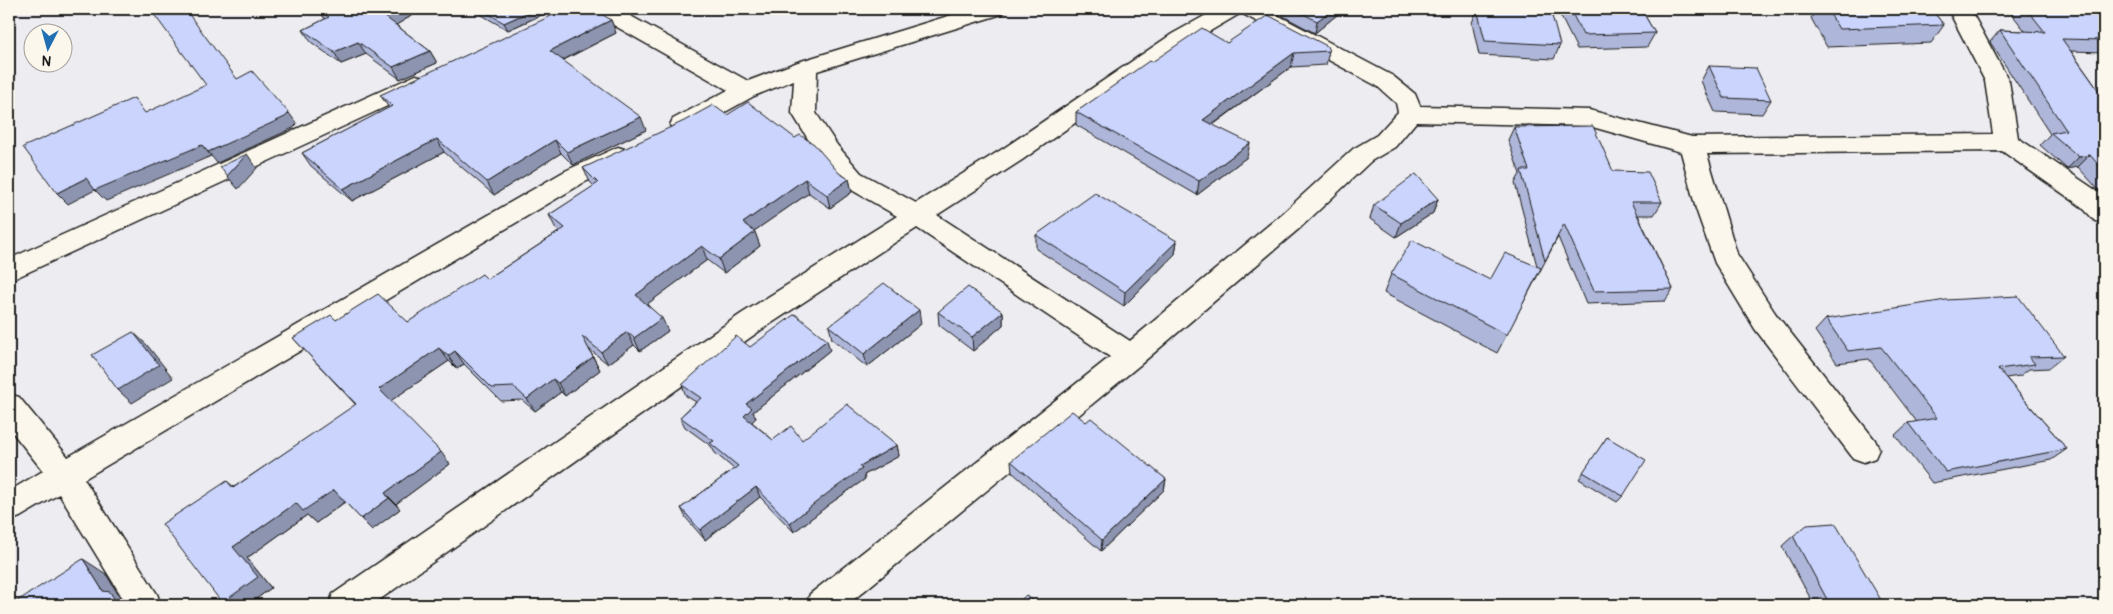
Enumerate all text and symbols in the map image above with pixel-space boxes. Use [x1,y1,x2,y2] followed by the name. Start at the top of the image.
[22,22,72,72] north arrow
[41,51,52,69] text: N

